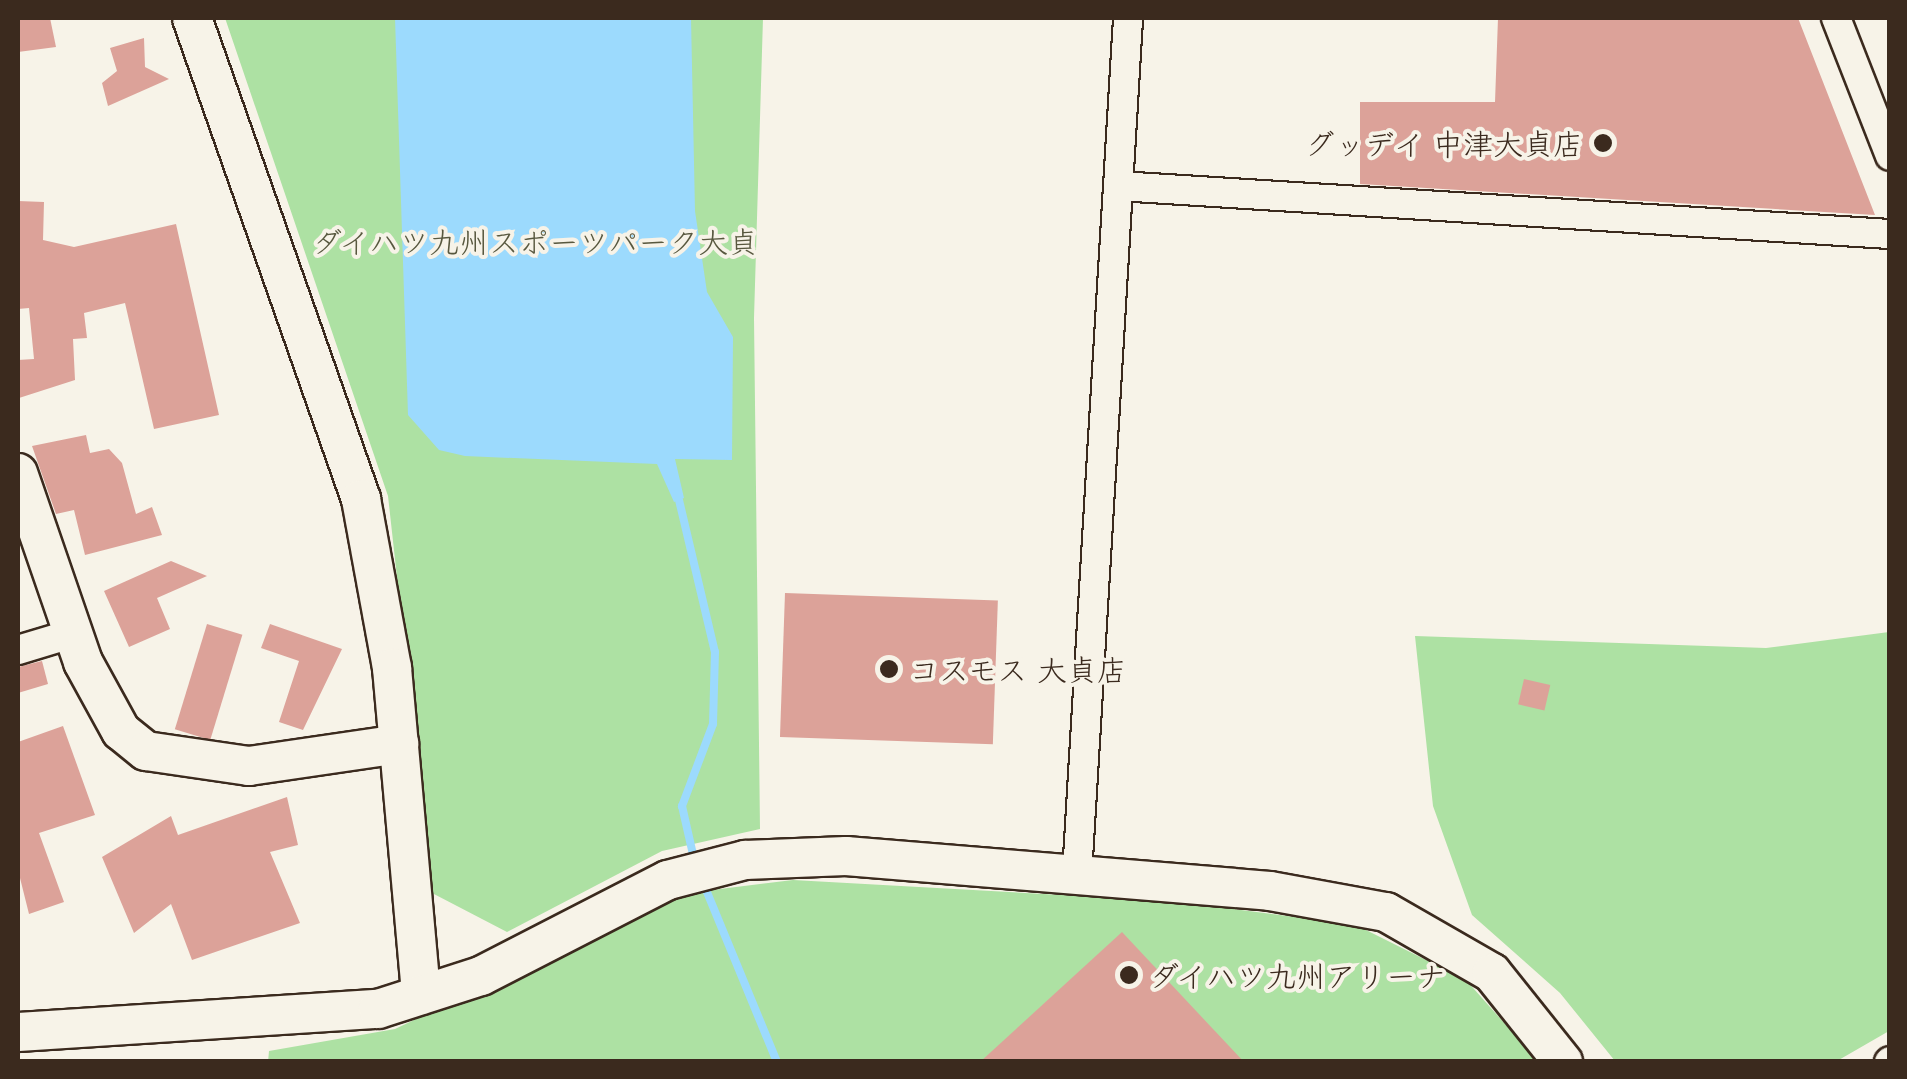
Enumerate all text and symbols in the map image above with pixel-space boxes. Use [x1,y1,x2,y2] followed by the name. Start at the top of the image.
[1303,125,1583,161] place label: グッデイ 中津大貞店
[1592,132,1614,154] marker: グッデイ 中津大貞店
[310,223,760,259] park label: ダイハツ九州スポーツパーク大貞
[909,651,1129,687] place label: コスモス 大貞店
[878,658,900,680] marker: コスモス 大貞店
[1149,957,1449,993] place label: ダイハツ九州アリーナ
[1118,964,1140,986] marker: ダイハツ九州アリーナ

